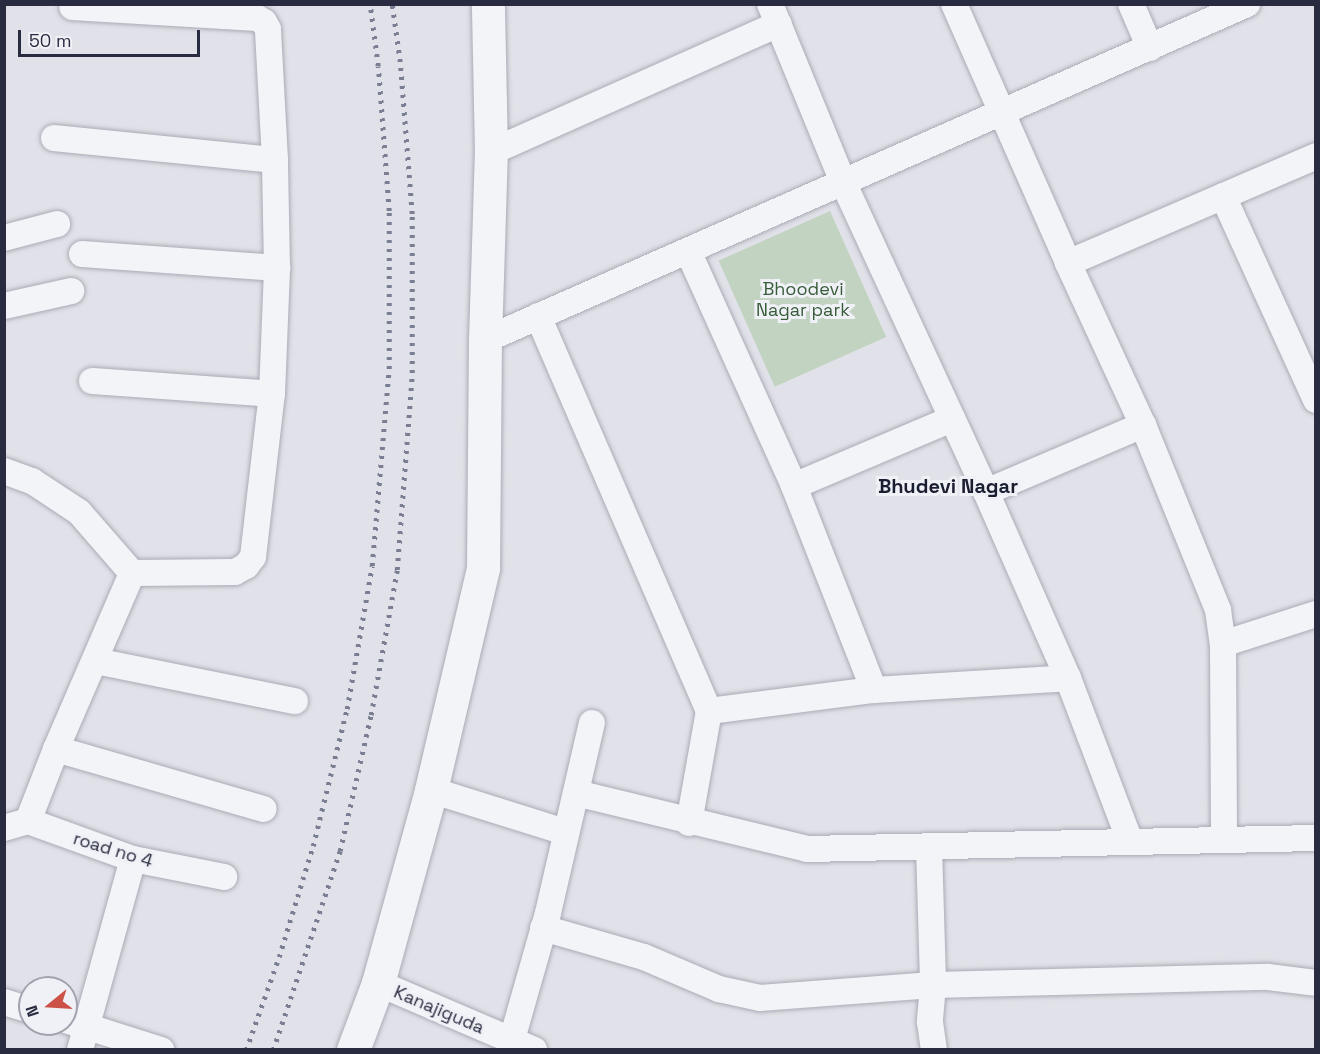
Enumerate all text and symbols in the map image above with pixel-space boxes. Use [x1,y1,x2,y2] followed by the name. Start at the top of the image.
[21,18,202,56] scale bar
[29,29,71,52] text: 50 m
[756,279,850,322] park label: Bhoodevi Nagar park
[878,474,1018,498] district label: Bhudevi Nagar
[71,828,155,872] street label: road no 4
[18,976,78,1036] north arrow
[391,981,487,1039] street label: Kanajiguda
[21,1003,44,1019] text: N

